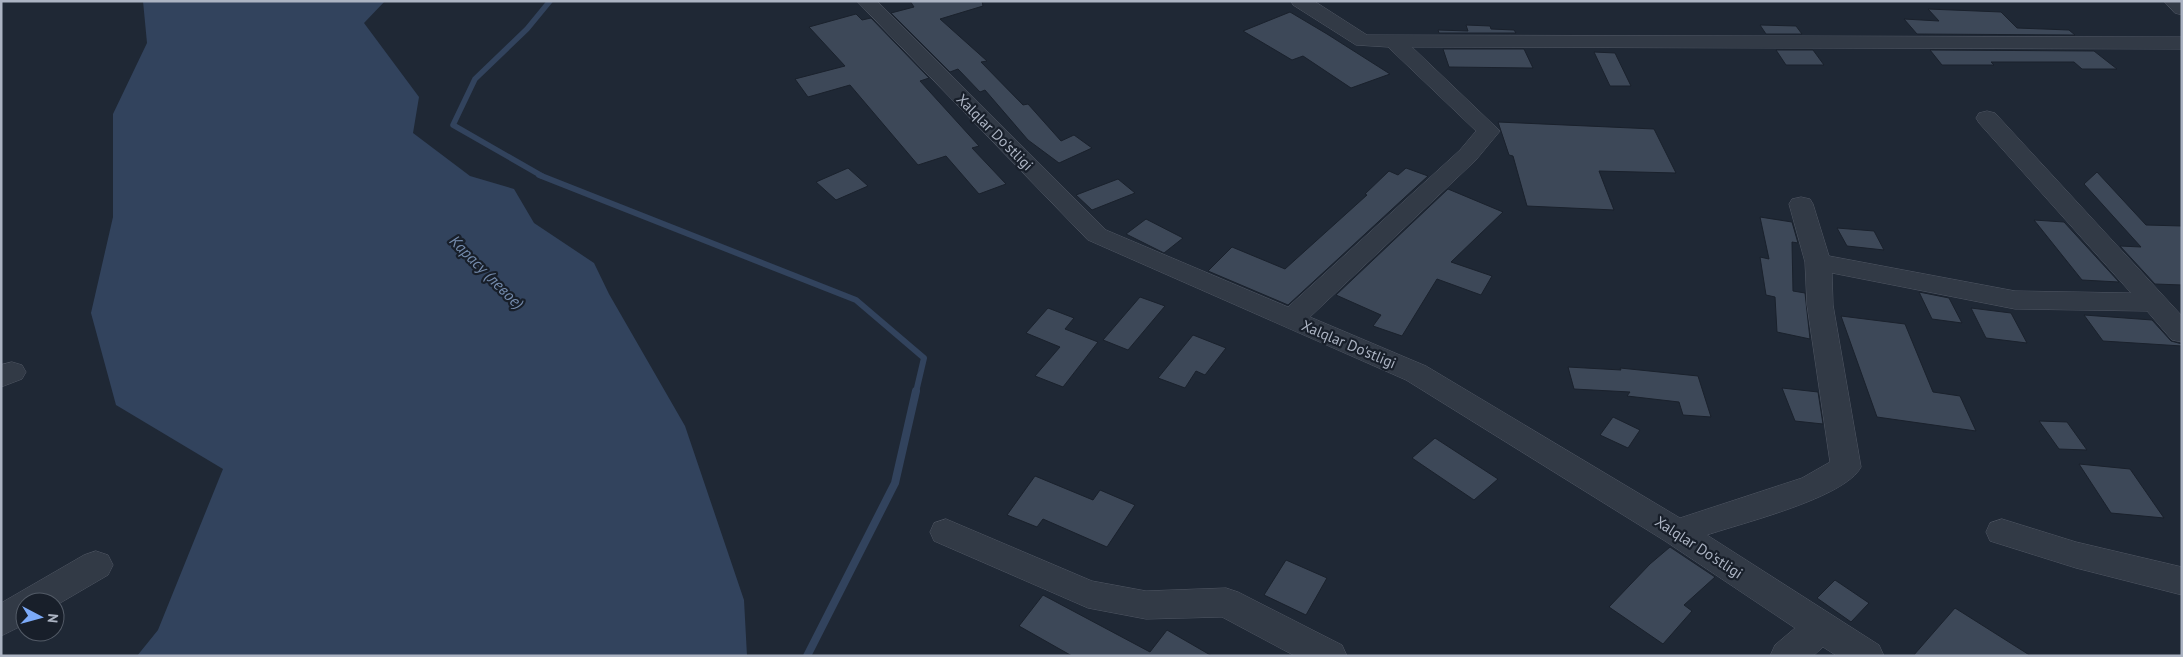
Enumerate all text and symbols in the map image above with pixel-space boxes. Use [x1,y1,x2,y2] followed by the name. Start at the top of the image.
[953,90,1037,174] street label: Xalqlar Do'stligi
[446,231,528,313] water label: Карасу (левое)
[1299,316,1399,372] street label: Xalqlar Do'stligi
[1652,512,1746,582] street label: Xalqlar Do'stligi
[15,592,65,642] north arrow
[43,613,62,624] text: N

